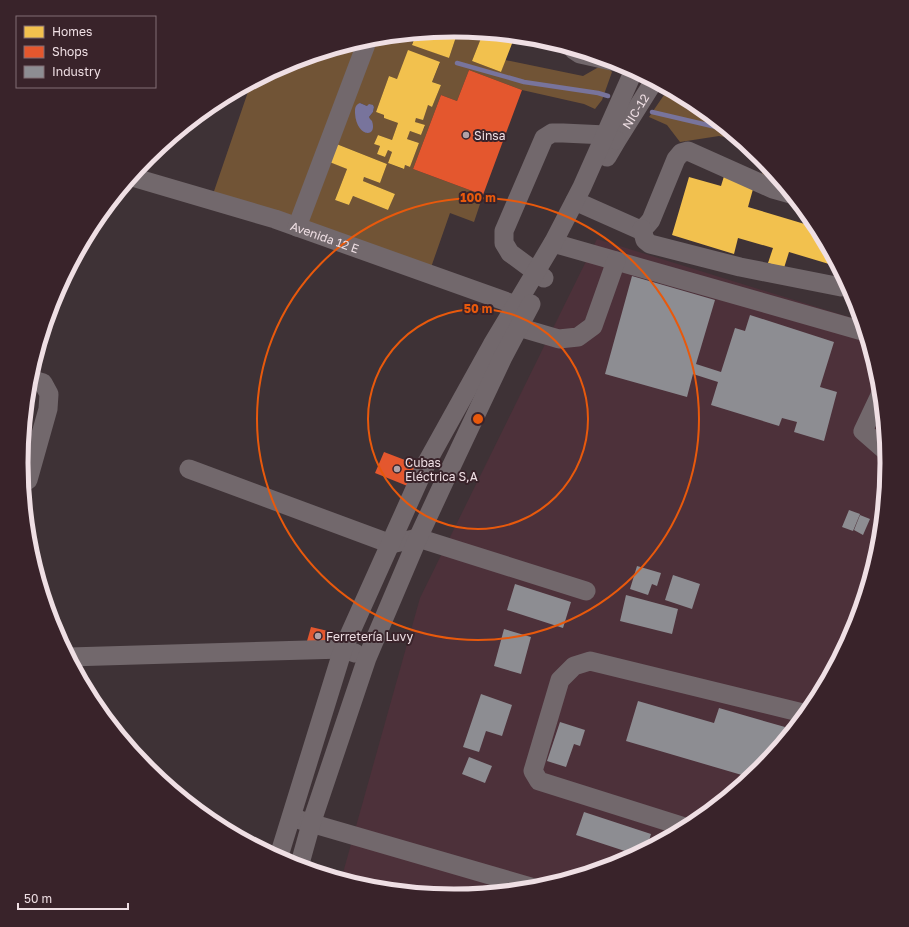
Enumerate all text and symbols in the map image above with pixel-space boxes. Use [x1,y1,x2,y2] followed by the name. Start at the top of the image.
[16,16,156,88] legend
[52,24,92,39] text: Homes
[52,44,88,59] text: Shops
[52,64,101,79] text: Industry
[619,91,652,131] street label: NIC-12
[474,128,505,143] place label: Sinsa
[461,130,471,140] marker: Sinsa
[460,190,496,205] text: 100 m
[289,218,361,256] street label: Avenida 12 E
[464,301,492,316] text: 50 m
[471,412,485,426] centre of rings
[405,455,478,484] place label: Cubas Eléctrica S,A
[392,464,402,474] marker: Cubas Eléctrica S,A
[326,629,414,644] place label: Ferretería Luvy
[313,631,323,641] marker: Ferretería Luvy
[18,885,128,911] scale bar
[24,891,52,906] text: 50 m

